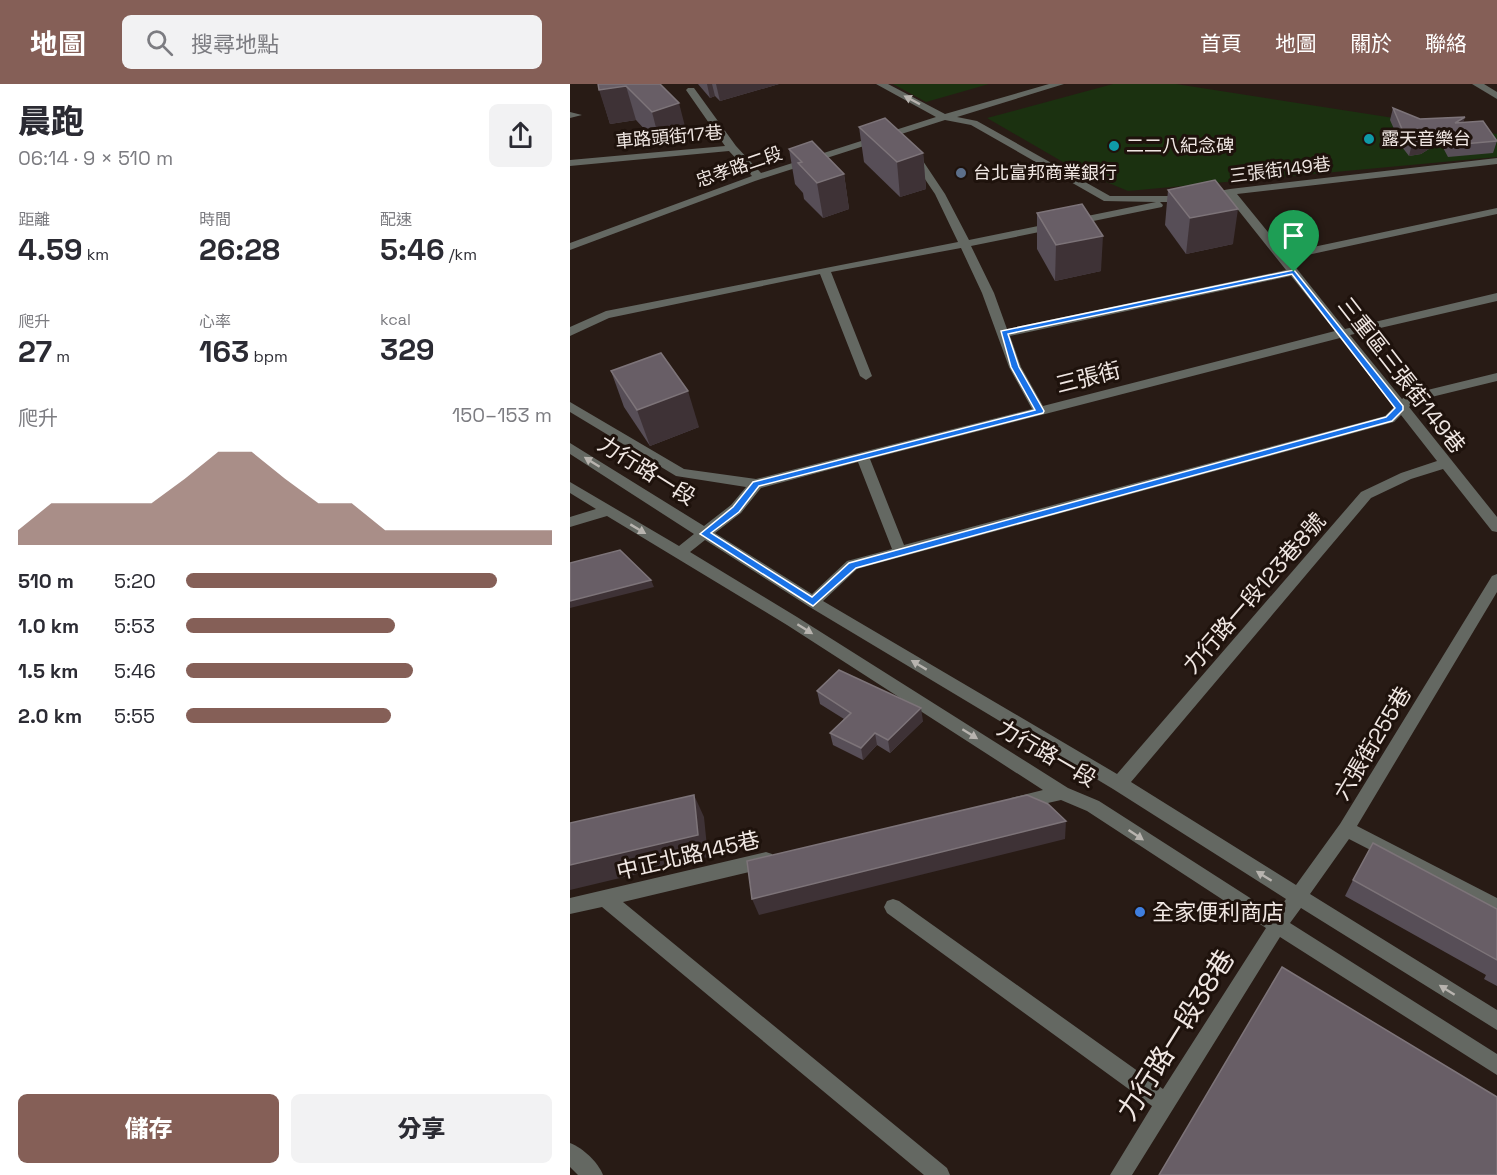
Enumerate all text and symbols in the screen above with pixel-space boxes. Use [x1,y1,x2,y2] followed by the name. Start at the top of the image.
[122,15,542,69] search box
[30,26,86,62] text: 地圖
[143,26,176,59] icon: search
[191,30,279,58] text: 搜尋地點
[1200,30,1242,57] text: 首頁
[1275,30,1317,57] text: 地圖
[1350,30,1392,57] text: 關於
[1425,30,1467,57] text: 聯絡
[903,96,921,106] one-way arrow
[18,101,84,143] text: 晨跑
[489,104,552,167] button: share
[614,120,724,153] street label: 車路頭街17巷
[1381,127,1471,150] place label: 露天音樂台
[1362,132,1376,146] marker: 露天音樂台
[1126,134,1234,157] place label: 二二八紀念碑
[1107,139,1121,153] marker: 二二八紀念碑
[693,141,785,192] street label: 忠孝路二段
[18,145,173,171] text: 06:14 · 9 × 510 m
[1228,152,1332,187] street label: 三張街149巷
[973,161,1117,184] place label: 台北富邦商業銀行
[954,166,968,180] marker: 台北富邦商業銀行
[18,209,50,230] text: 距離
[199,209,231,230] text: 時間
[380,209,412,230] text: 配速
[1268,210,1319,272] pin
[1277,219,1310,252] icon: arrive
[18,230,83,269] text: 4.59
[199,230,280,269] text: 26:28
[380,230,445,269] text: 5:46
[83,244,109,265] text: km
[445,244,477,265] text: /km
[1332,291,1472,459] street label: 三重區三張街149巷
[380,309,411,330] text: kcal
[18,311,50,332] text: 爬升
[199,311,231,332] text: 心率
[380,330,434,369] text: 329
[18,332,52,371] text: 27
[199,332,249,371] text: 163
[52,346,70,367] text: m
[249,346,288,367] text: bpm
[1053,355,1123,399] street label: 三張街
[452,402,552,428] text: 150–153 m
[18,405,58,431] text: 爬升
[593,429,701,511] street label: 力行路一段
[584,457,601,468] one-way arrow
[1177,507,1331,679] street label: 力行路一段123巷8號
[630,524,646,535] one-way arrow
[18,568,74,594] text: 510 m
[114,568,156,594] text: 5:20
[18,613,79,639] text: 1.0 km
[114,613,155,639] text: 5:53
[797,624,813,635] one-way arrow
[18,658,78,684] text: 1.5 km
[114,658,156,684] text: 5:46
[911,659,927,670] one-way arrow
[1327,681,1417,805] street label: 六張街255巷
[18,703,82,729] text: 2.0 km
[114,703,155,729] text: 5:55
[992,713,1102,793] street label: 力行路一段
[961,728,978,739] one-way arrow
[614,825,762,885] street label: 中正北路145巷
[1128,829,1144,840] one-way arrow
[1256,870,1272,881] one-way arrow
[1152,898,1284,926] place label: 全家便利商店
[1133,905,1147,919] marker: 全家便利商店
[1109,943,1242,1127] street label: 力行路一段38巷
[1439,985,1455,996] one-way arrow
[18,1094,279,1163] button: 儲存
[291,1094,552,1163] button: 分享

